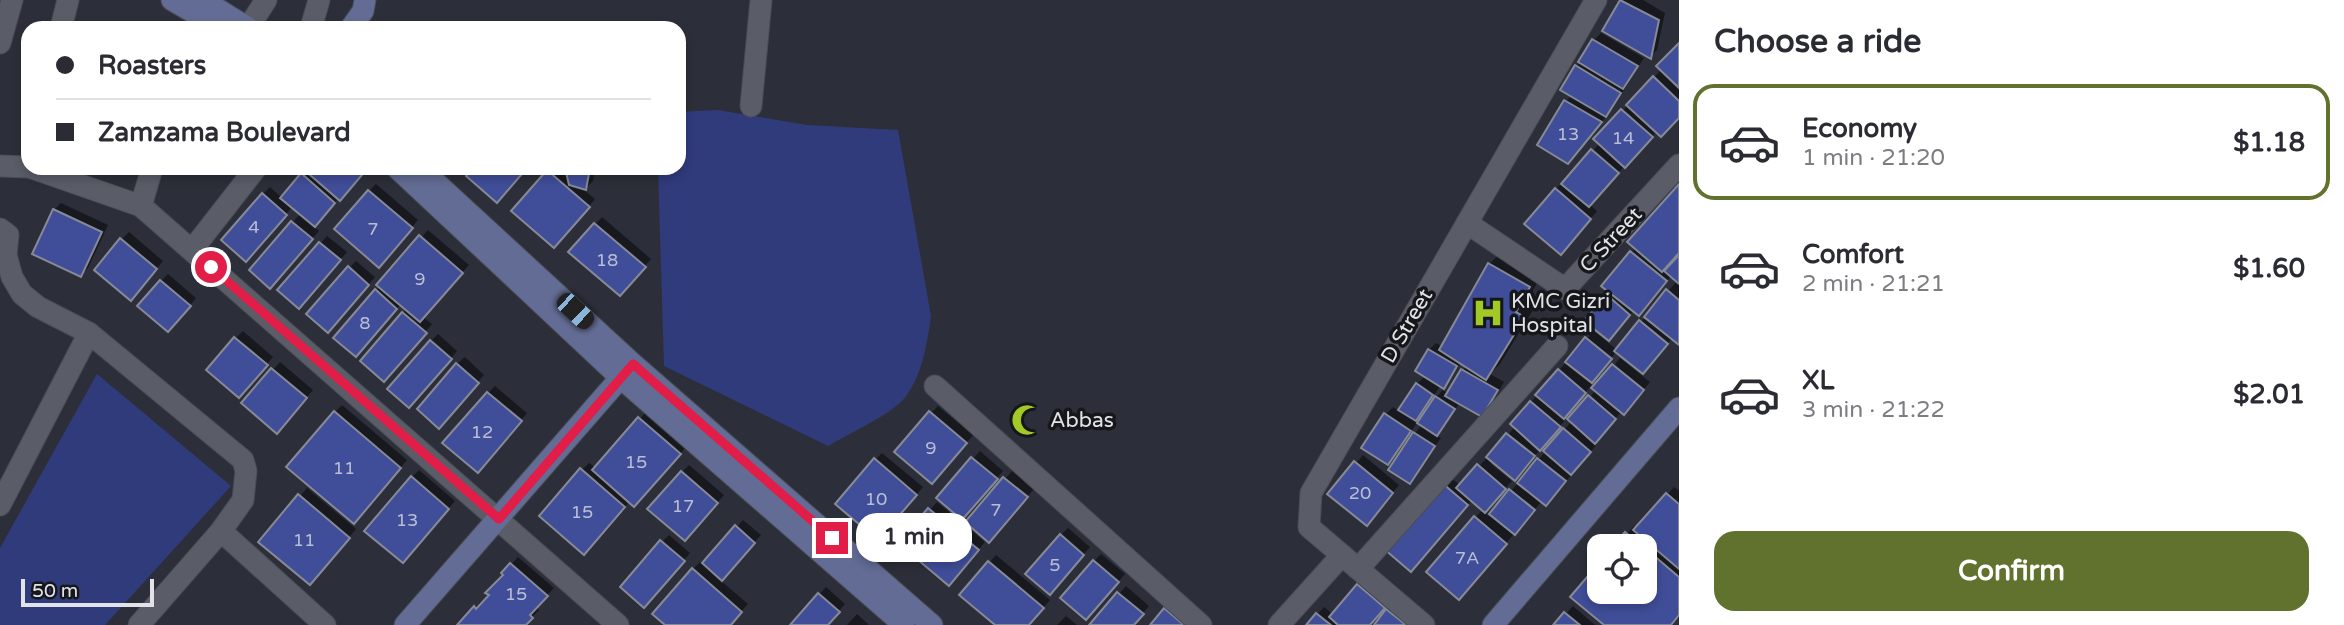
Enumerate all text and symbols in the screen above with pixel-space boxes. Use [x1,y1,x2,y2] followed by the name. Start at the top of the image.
[1714,23,1921,61] text: Choose a ride
[98,50,206,81] text: Roasters
[1718,111,1781,174] icon: car
[1802,113,1917,144] text: Economy
[98,117,351,148] text: Zamzama Boulevard
[1557,123,1579,145] house number: 13
[1612,127,1634,149] house number: 14
[2233,127,2305,158] text: $1.18
[1802,144,1945,172] text: 1 min · 21:20
[1575,202,1647,278] street label: C Street
[248,216,260,238] house number: 4
[367,218,379,240] house number: 7
[1718,237,1781,300] icon: car
[1802,239,1904,270] text: Comfort
[596,249,618,271] house number: 18
[195,251,227,283] route start
[2233,253,2305,284] text: $1.60
[414,268,426,290] house number: 9
[1802,270,1945,298] text: 2 min · 21:21
[1376,285,1438,367] street label: D Street
[553,289,598,333] car
[1511,289,1610,338] place label: KMC Gizri Hospital
[1471,296,1505,330] hospital icon: KMC Gizri Hospital
[359,312,371,334] house number: 8
[1718,363,1781,426] icon: car
[1802,365,1834,396] text: XL
[2233,379,2305,410] text: $2.01
[1802,396,1945,424] text: 3 min · 21:22
[1010,403,1044,437] mosque icon: Abbas
[1050,408,1114,433] place label: Abbas
[471,421,493,443] house number: 12
[925,437,937,459] house number: 9
[625,451,647,473] house number: 15
[333,457,355,479] house number: 11
[1349,482,1371,504] house number: 20
[865,488,887,510] house number: 10
[672,495,694,517] house number: 17
[990,499,1002,521] house number: 7
[571,501,593,523] house number: 15
[396,509,418,531] house number: 13
[856,514,972,562] callout: 1 min
[816,522,848,554] route end
[883,523,945,551] text: 1 min
[293,529,315,551] house number: 11
[1714,531,2309,611] button: Confirm
[1587,534,1657,604] map controls
[1587,534,1657,604] button: locate
[1455,547,1479,569] house number: 7A
[1049,554,1061,576] house number: 5
[21,576,154,608] scale bar
[32,580,78,602] text: 50 m
[505,583,527,605] house number: 15

